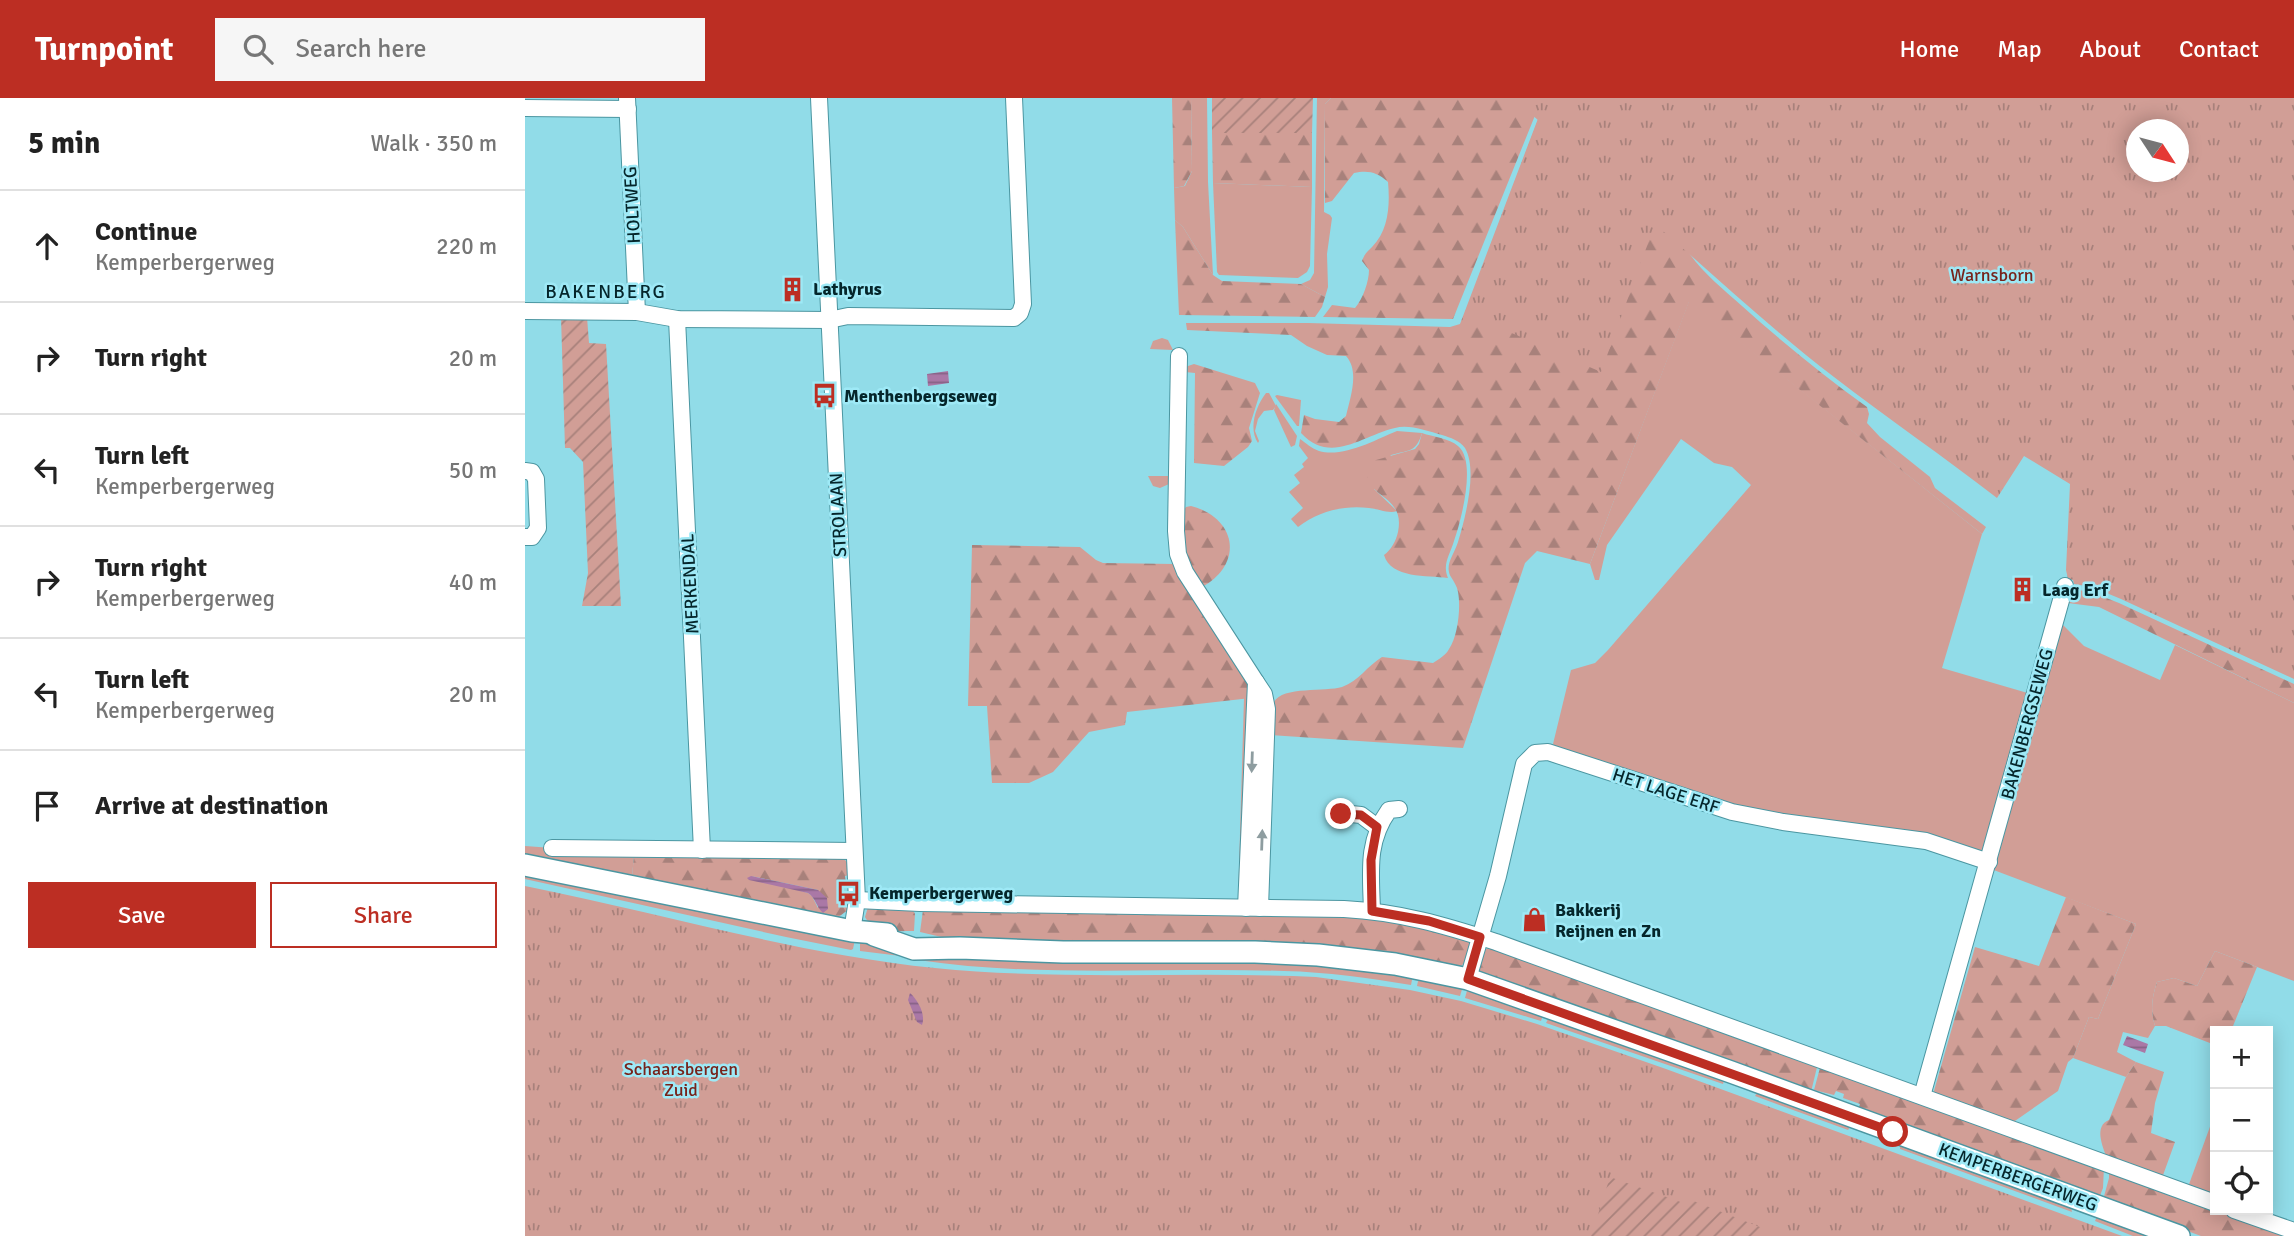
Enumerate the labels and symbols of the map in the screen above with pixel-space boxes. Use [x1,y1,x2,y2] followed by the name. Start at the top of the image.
[2126,119,2189,182] north arrow
[619,166,645,244] street label: HOLTWEG
[1950,264,2034,286] park label: Warnsborn
[779,275,807,303] building icon: Lathyrus
[813,278,882,300] place label: Lathyrus
[545,280,667,304] district label: BAKENBERG
[810,382,838,410] bus stop icon: Menthenbergseweg
[844,385,997,407] place label: Menthenbergseweg
[825,472,851,558] street label: STROLAAN
[676,533,704,635] street label: MERKENDAL
[2008,576,2036,604] building icon: Laag Erf
[2042,579,2110,601] place label: Laag Erf
[1996,646,2058,802] street label: BAKENBERGSEWEG
[1247,751,1258,773] one-way arrow
[1610,763,1722,819] street label: HET LAGE ERF
[1325,798,1356,829] route end
[1257,828,1268,850] one-way arrow
[835,879,863,907] bus stop icon: Kemperbergerweg
[869,882,1013,904] place label: Kemperbergerweg
[1555,899,1661,942] place label: Bakkerij Reijnen en Zn
[1521,906,1549,934] shop icon: Bakkerij Reijnen en Zn
[624,1058,738,1101] park label: Schaarsbergen Zuid
[1877,1116,1908,1147] route start
[1935,1138,2101,1216] street label: KEMPERBERGERWEG

